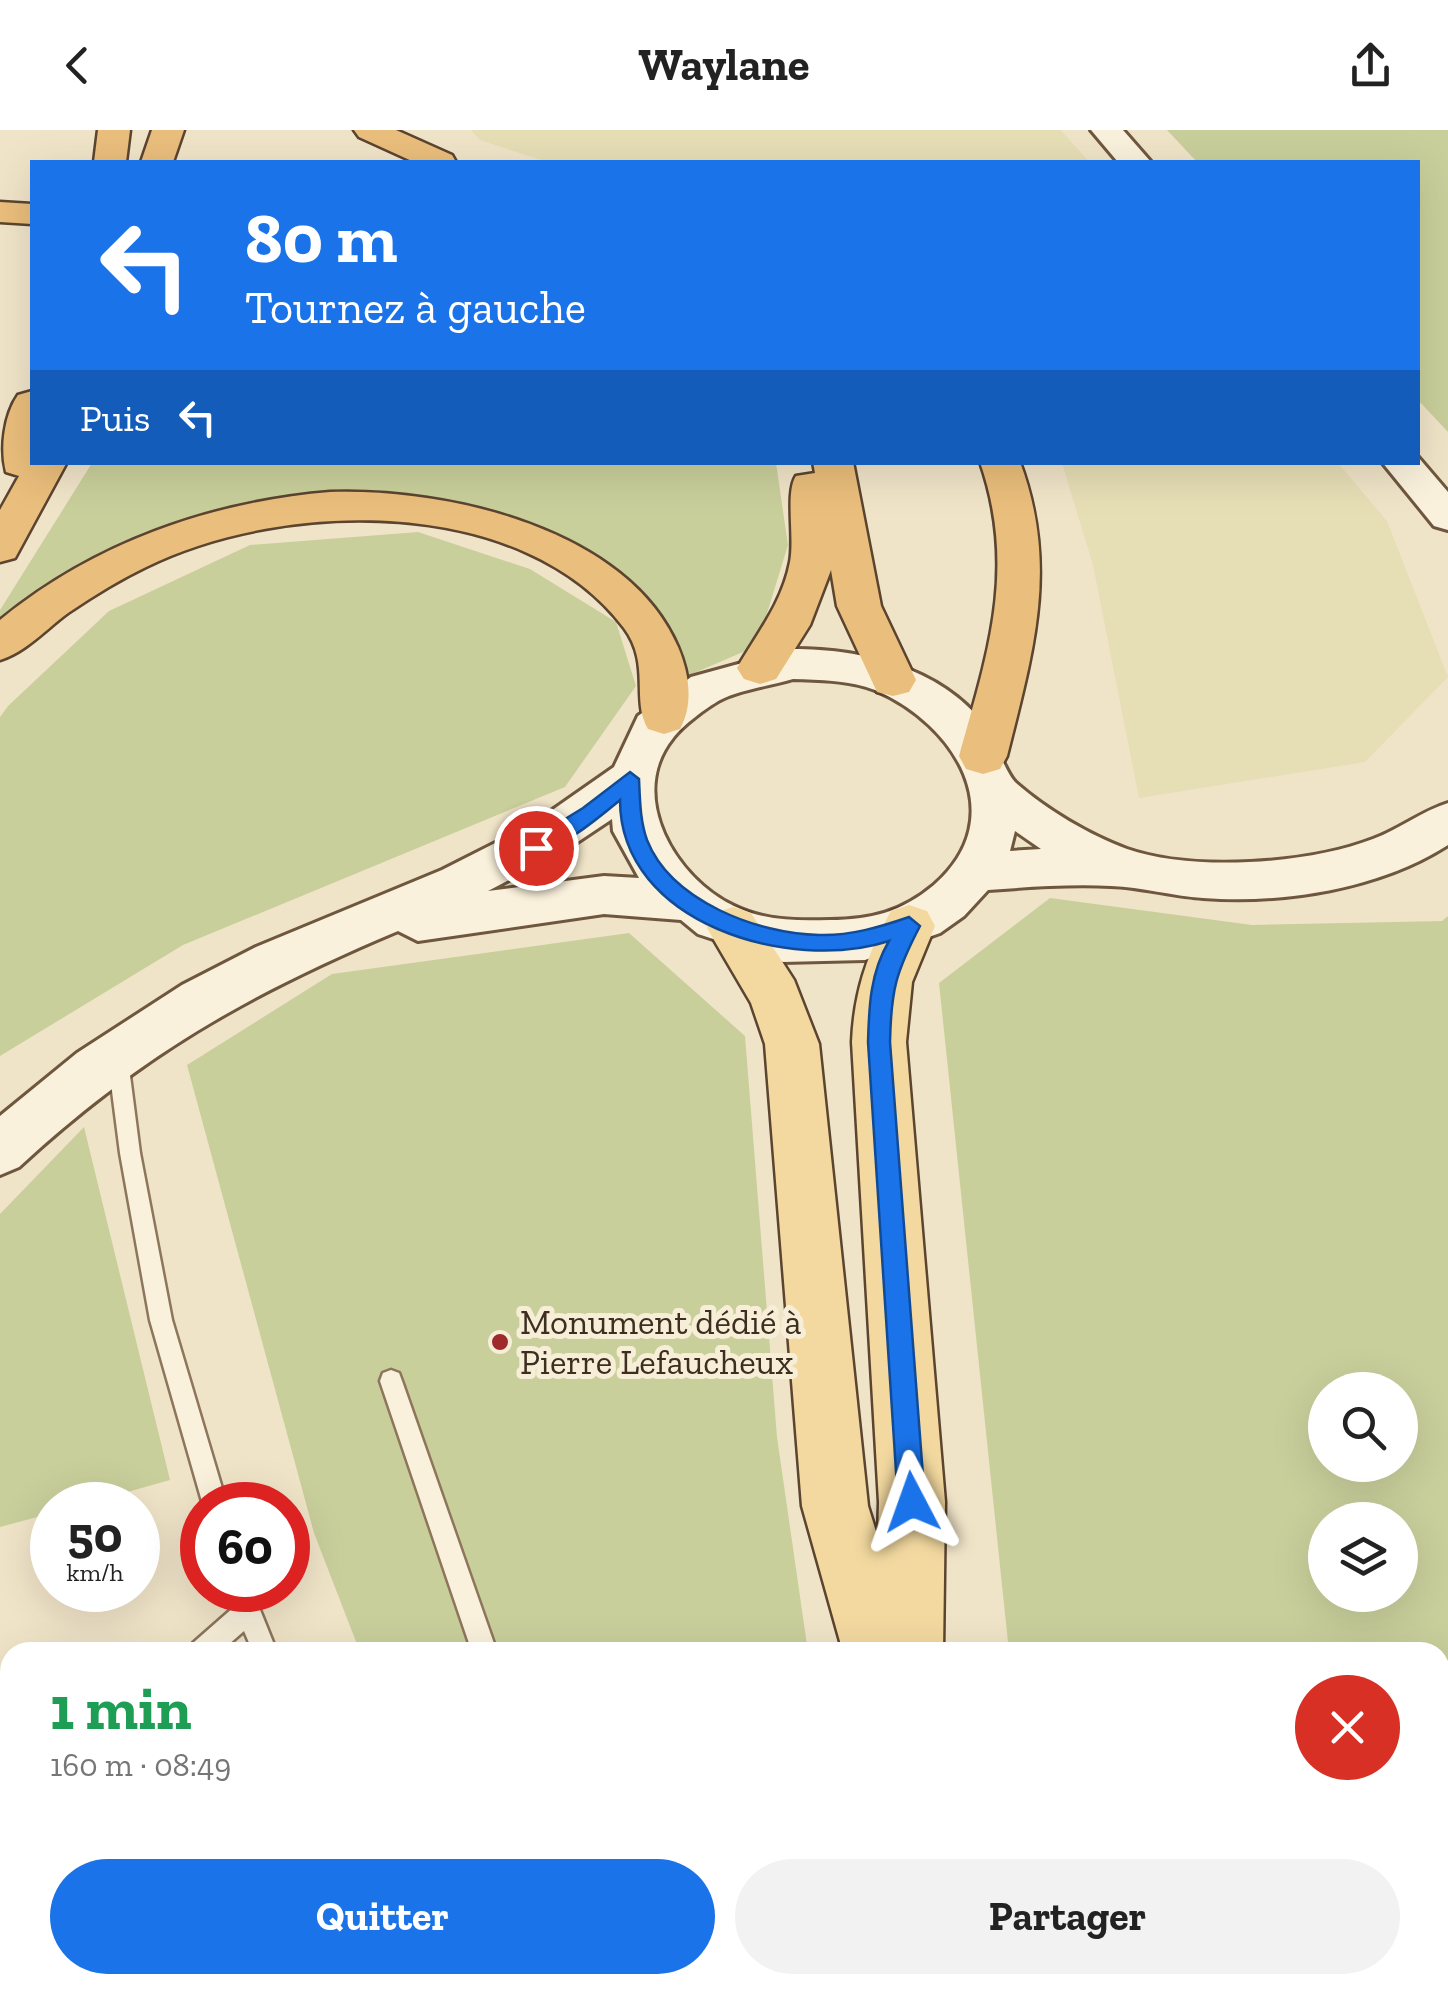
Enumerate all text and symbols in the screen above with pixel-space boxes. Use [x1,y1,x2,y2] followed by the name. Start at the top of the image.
[50,38,105,93] icon: back
[638,38,810,92] text: Waylane
[1343,38,1398,93] icon: share
[245,196,397,280] text: 80 m
[80,200,210,330] icon: left
[245,281,586,335] text: Tournez à gauche
[170,390,225,445] icon: left
[80,395,150,441] text: Puis
[494,806,579,891] pin
[509,821,564,876] icon: arrive
[520,1301,801,1383] place label: Monument dédié à Pierre Lefaucheux
[489,1331,511,1353] marker: Monument dédié à Pierre Lefaucheux
[1308,1372,1418,1612] map controls
[1308,1372,1418,1482] button: search
[860,1450,964,1554] position arrow
[180,1482,310,1612] speed limit sign: 60
[1308,1502,1418,1612] button: layers
[68,1505,122,1565] text: 50
[66,1557,124,1587] text: km/h
[50,1672,192,1744] text: 1 min
[1295,1675,1400,1780] button: close
[50,1746,231,1784] text: 160 m · 08:49
[50,1859,715,1974] button: Quitter
[735,1859,1400,1974] button: Partager

